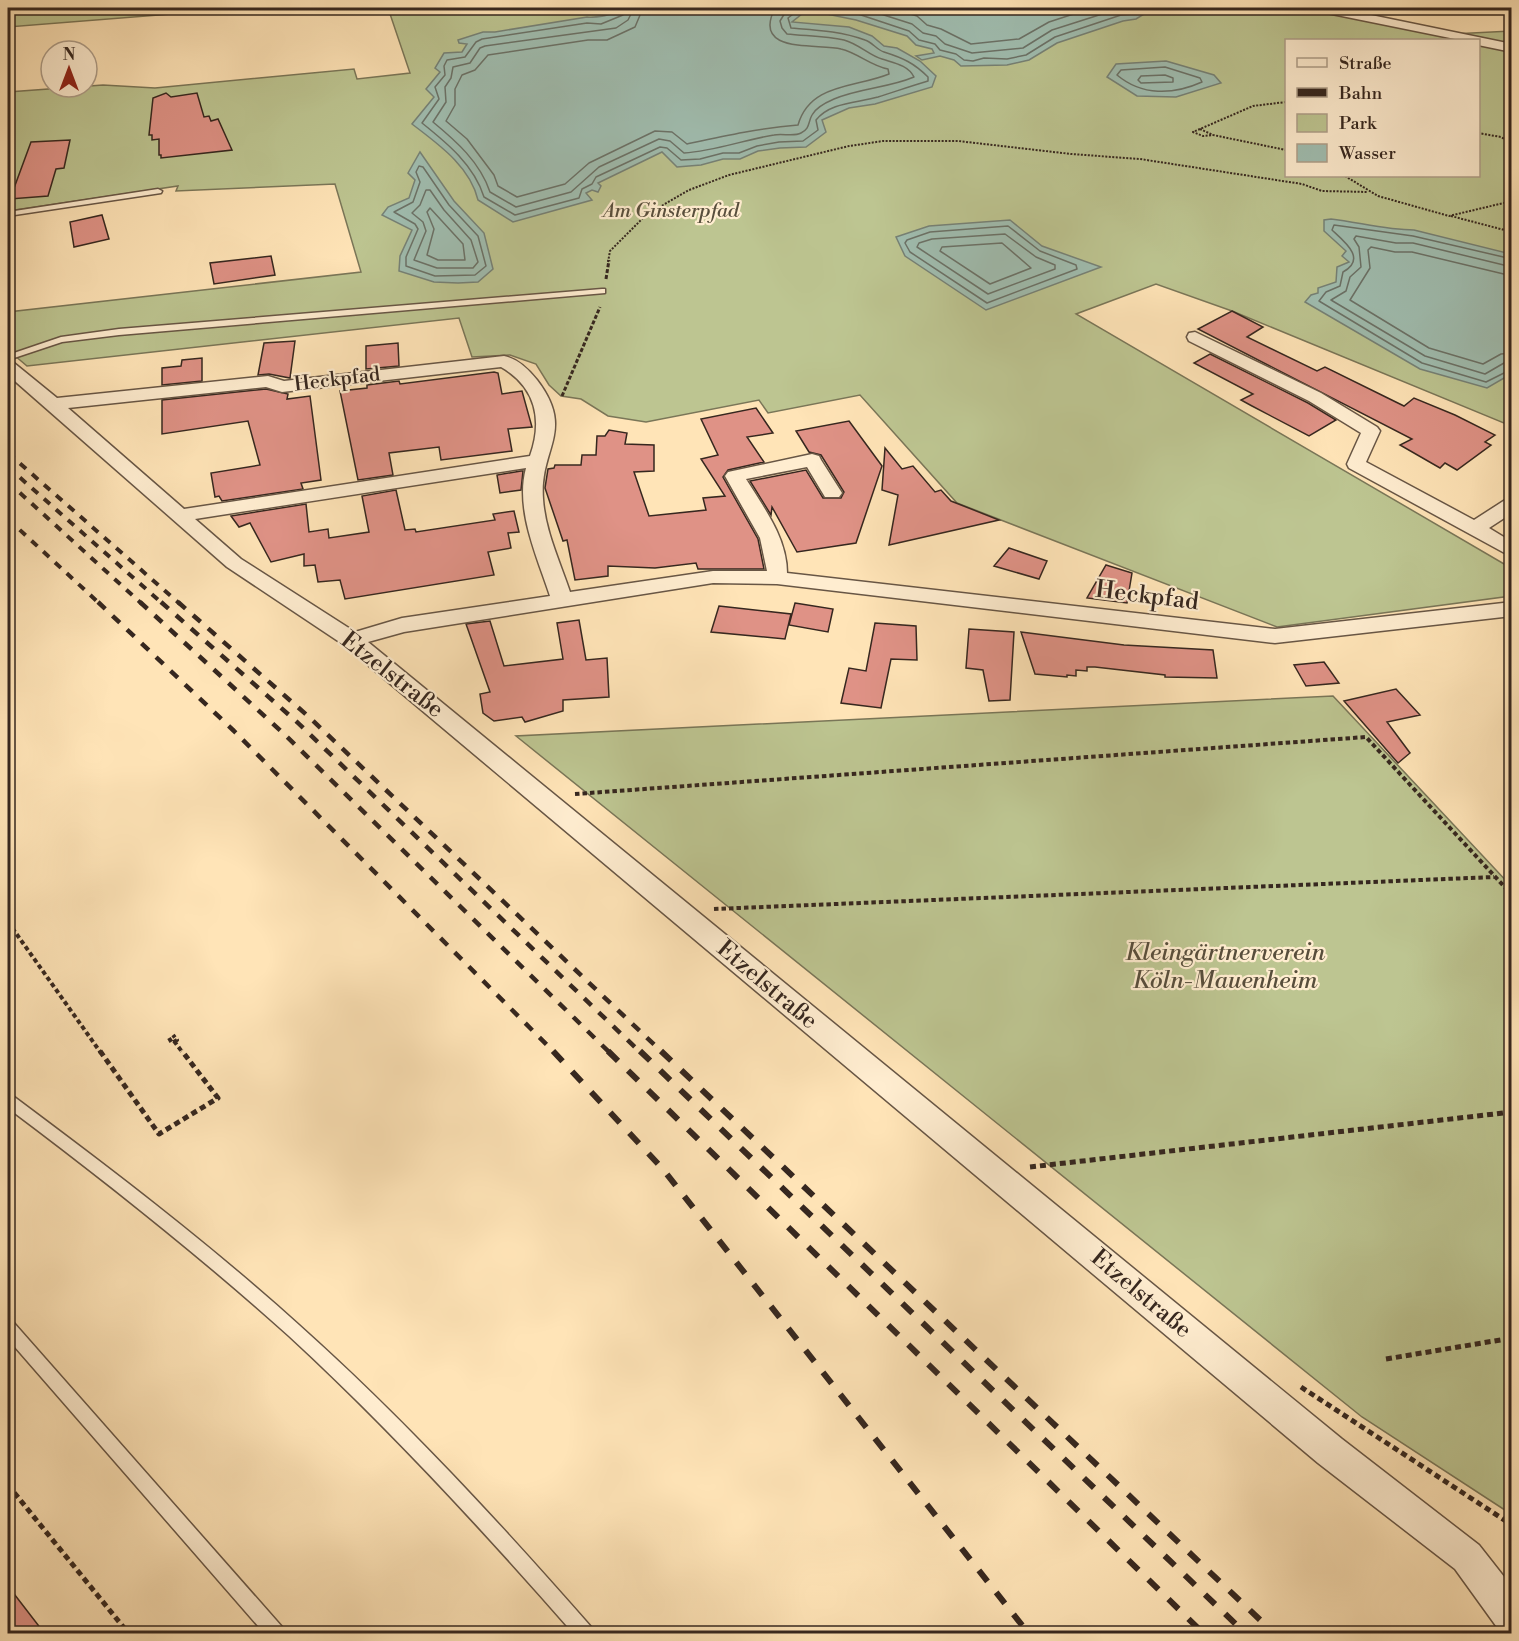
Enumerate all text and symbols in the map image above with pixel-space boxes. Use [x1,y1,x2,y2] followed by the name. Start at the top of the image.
[39,39,99,99] north arrow
[1285,39,1480,177] legend
[63,45,76,65] text: N
[1339,52,1392,75] text: Straße
[1338,82,1382,105] text: Bahn
[1339,112,1378,135] text: Park
[1338,142,1396,165] text: Wasser
[601,199,740,224] park label: Am Ginsterpfad
[292,362,382,398] street label: Heckpfad
[1094,575,1201,617] street label: Heckpfad
[334,625,450,725] street label: Etzelstraße
[710,934,824,1036] street label: Etzelstraße
[1125,938,1326,996] park label: Kleingärtnerverein Köln-Mauenheim
[1084,1243,1198,1345] street label: Etzelstraße

